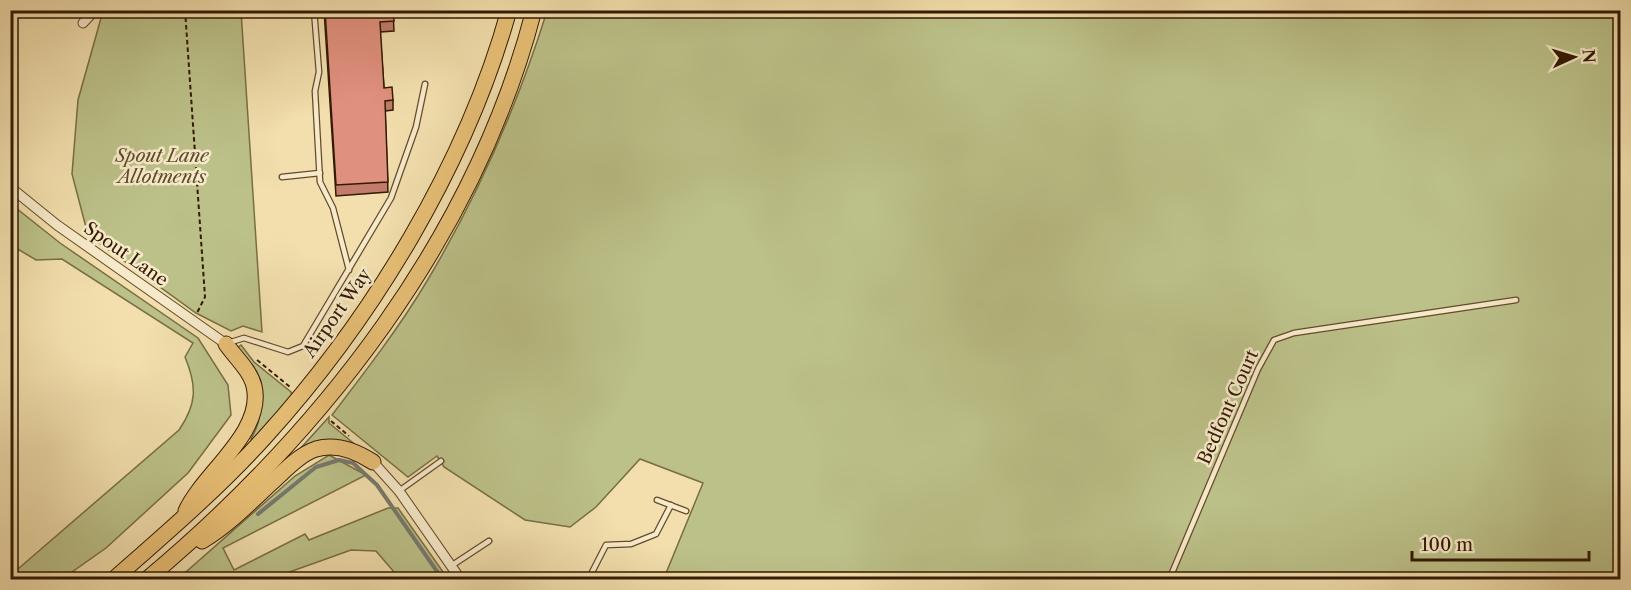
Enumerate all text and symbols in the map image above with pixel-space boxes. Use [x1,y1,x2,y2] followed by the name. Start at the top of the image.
[1544,27,1604,87] north arrow
[1579,48,1599,64] text: N
[114,145,210,188] park label: Spout Lane Allotments
[80,217,172,291] street label: Spout Lane
[298,263,376,363] street label: Airport Way
[1193,346,1263,468] street label: Bedfont Court
[1412,524,1589,562] scale bar
[1421,534,1473,556] text: 100 m

